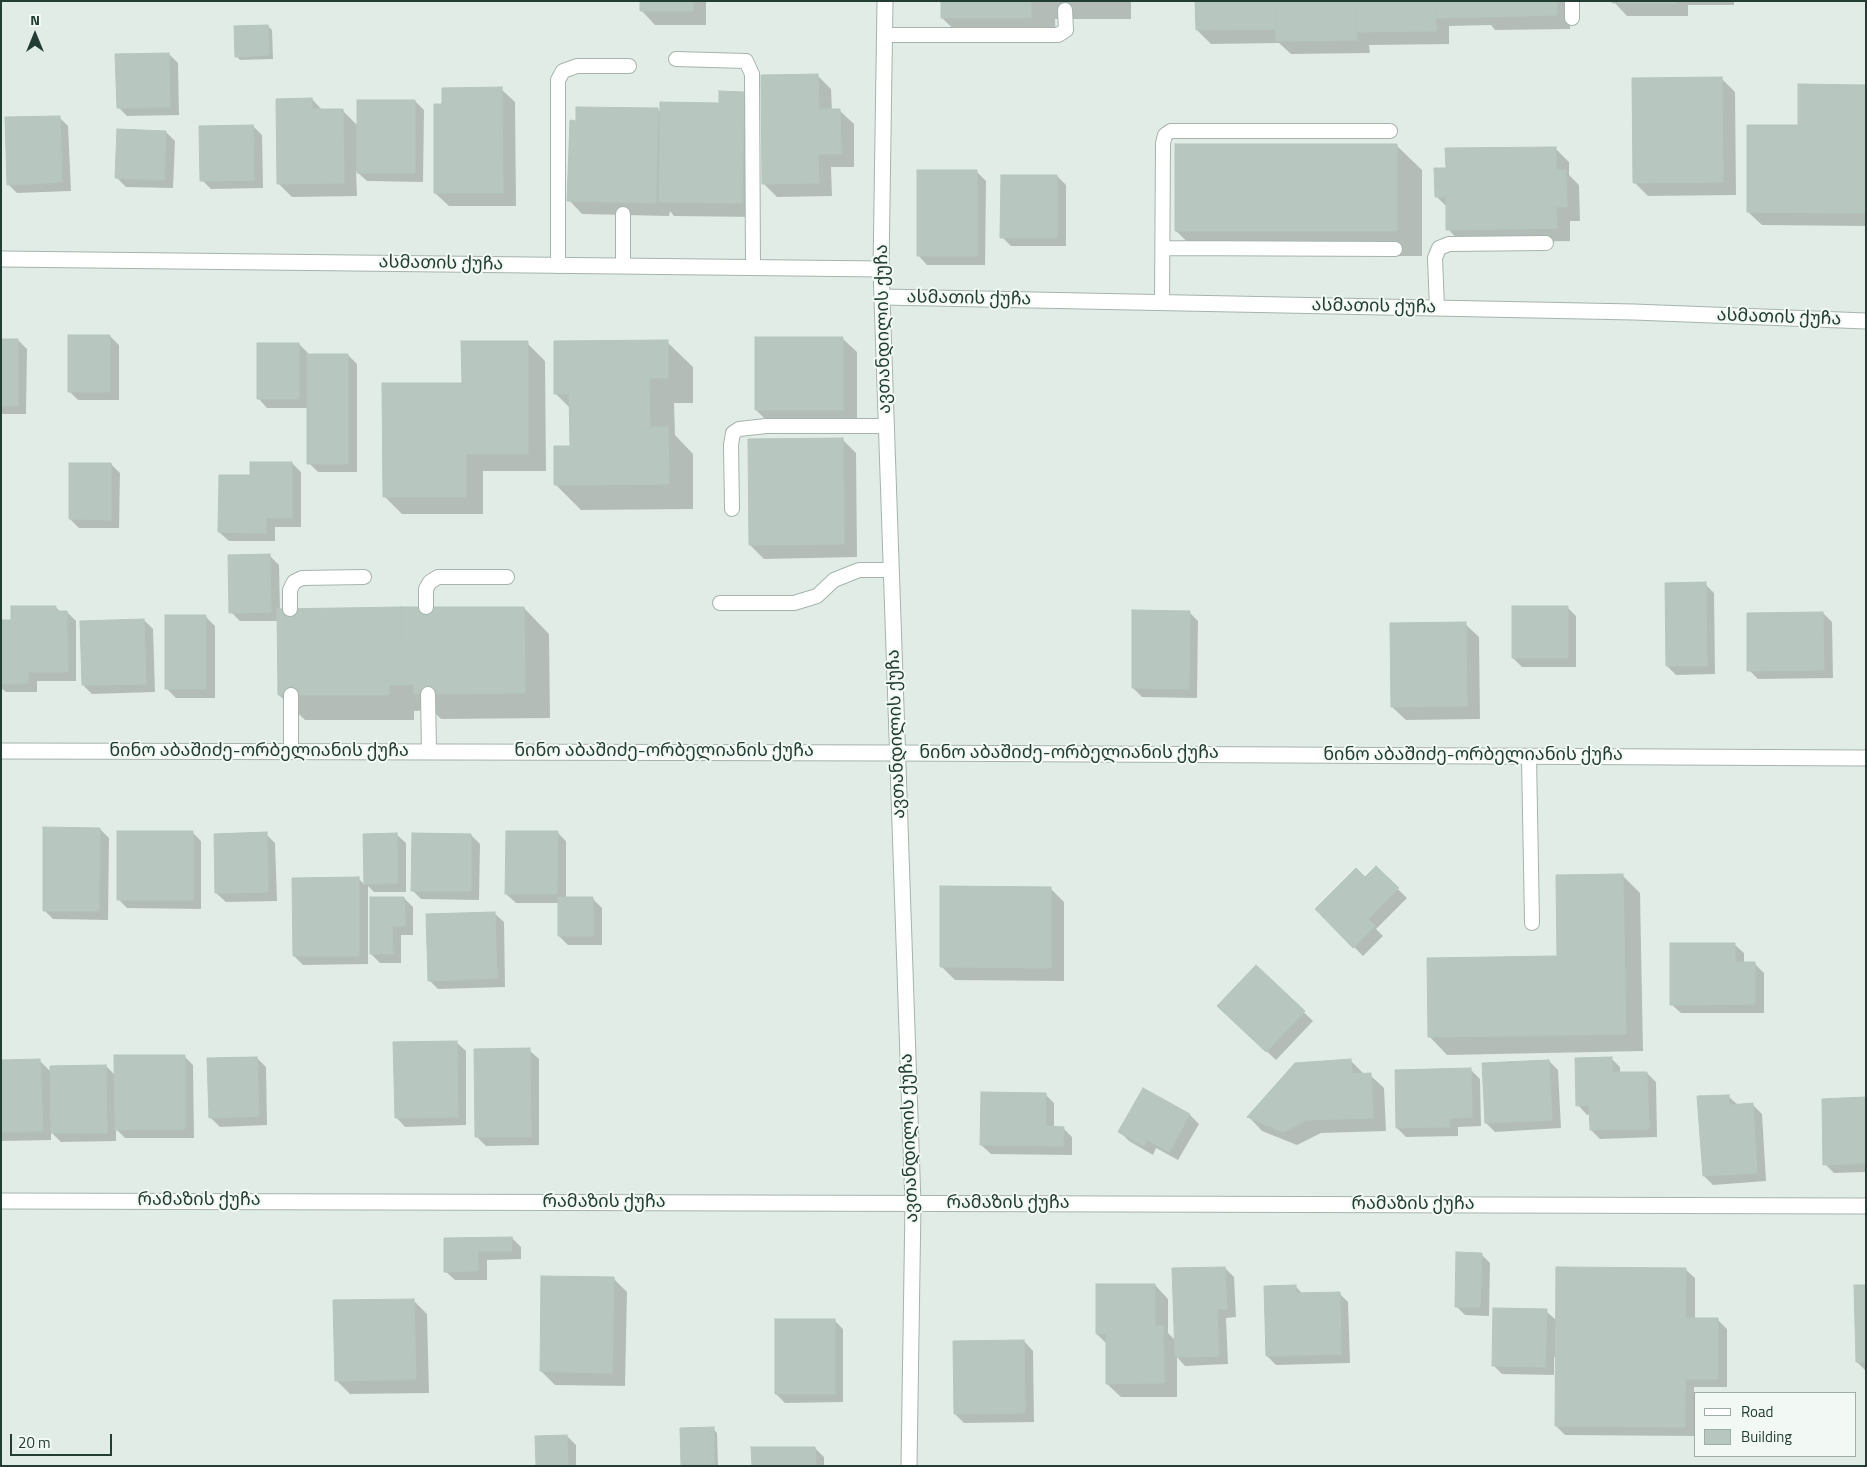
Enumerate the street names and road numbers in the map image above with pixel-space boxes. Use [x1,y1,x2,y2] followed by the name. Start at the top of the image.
[872,244,896,414] street label: ავთანდილის ქუჩა
[379,252,503,276] street label: ასმათის ქუჩა
[907,287,1031,311] street label: ასმათის ქუჩა
[1312,295,1436,319] street label: ასმათის ქუჩა
[1716,305,1842,331] street label: ასმათის ქუჩა
[883,649,911,819] street label: ავთანდილის ქუჩა
[109,741,409,763] street label: ნინო აბაშიძე-ორბელიანის ქუჩა
[514,741,814,763] street label: ნინო აბაშიძე-ორბელიანის ქუჩა
[919,743,1219,765] street label: ნინო აბაშიძე-ორბელიანის ქუჩა
[1323,745,1623,767] street label: ნინო აბაშიძე-ორბელიანის ქუჩა
[896,1053,924,1223] street label: ავთანდილის ქუჩა
[137,1190,261,1212] street label: რამაზის ქუჩა
[542,1192,666,1214] street label: რამაზის ქუჩა
[946,1193,1070,1215] street label: რამაზის ქუჩა
[1351,1194,1475,1216] street label: რამაზის ქუჩა

